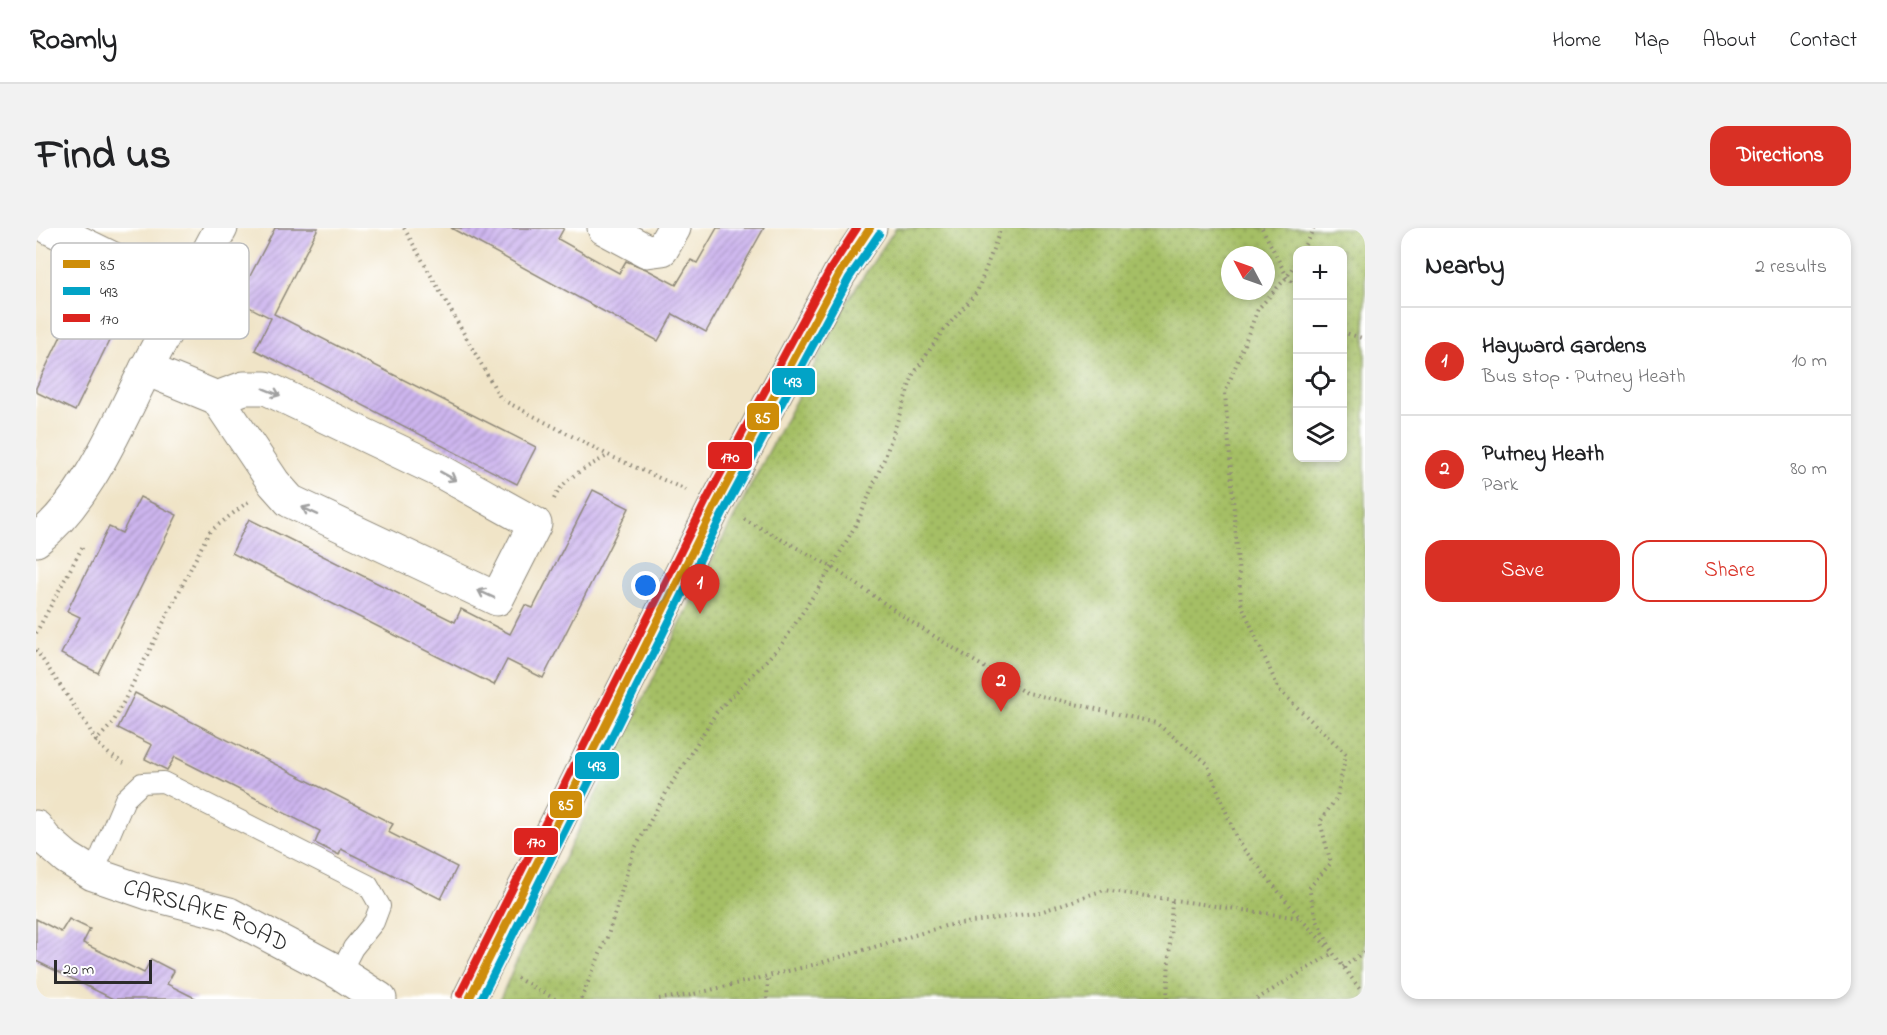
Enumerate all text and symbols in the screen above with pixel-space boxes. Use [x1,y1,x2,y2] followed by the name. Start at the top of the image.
[30,21,117,62] text: Roamly
[1552,26,1601,56] text: Home
[1634,26,1669,56] text: Map
[1702,26,1756,56] text: About
[1789,26,1857,56] text: Contact
[36,126,171,187] text: Find us
[1710,126,1851,186] button: Directions
[51,243,249,339] legend
[1221,246,1275,300] north arrow
[1293,246,1347,462] map controls
[1293,246,1347,300] button: +
[1425,248,1504,286] text: Nearby
[1755,253,1827,282] text: 2 results
[100,254,115,278] text: 85
[100,281,118,305] text: 493
[1293,300,1347,354] button: −
[100,308,119,332] text: 170
[1482,331,1647,363] text: Hayward Gardens
[1441,347,1448,376] text: 1
[1791,347,1827,376] text: 10 m
[1293,354,1347,408] button: locate
[1482,363,1685,392] text: Bus stop · Putney Heath
[771,367,816,396] line badge: 493
[783,371,802,395] text: 493
[263,387,281,398] one-way arrow
[746,402,780,431] line badge: 85
[754,407,771,431] text: 85
[1293,408,1347,462] button: layers
[1482,439,1604,471] text: Putney Heath
[707,441,753,470] line badge: 170
[721,446,739,470] text: 170
[1440,455,1449,484] text: 2
[1790,455,1827,484] text: 80 m
[439,470,456,482] one-way arrow
[1482,471,1518,500] text: Park
[301,504,319,516] one-way arrow
[1425,540,1620,602] button: Save
[1632,540,1827,602] button: Share
[680,564,720,614] pin: 1
[631,571,660,600] your location
[478,588,496,600] one-way arrow
[982,662,1020,712] pin: 2
[574,751,620,780] line badge: 493
[587,755,606,779] text: 493
[549,790,583,819] line badge: 85
[557,794,574,818] text: 85
[513,827,559,856] line badge: 170
[527,831,545,855] text: 170
[118,871,294,962] street label: CARSLAKE ROAD
[54,957,152,984] scale bar
[63,958,94,982] text: 20 m

